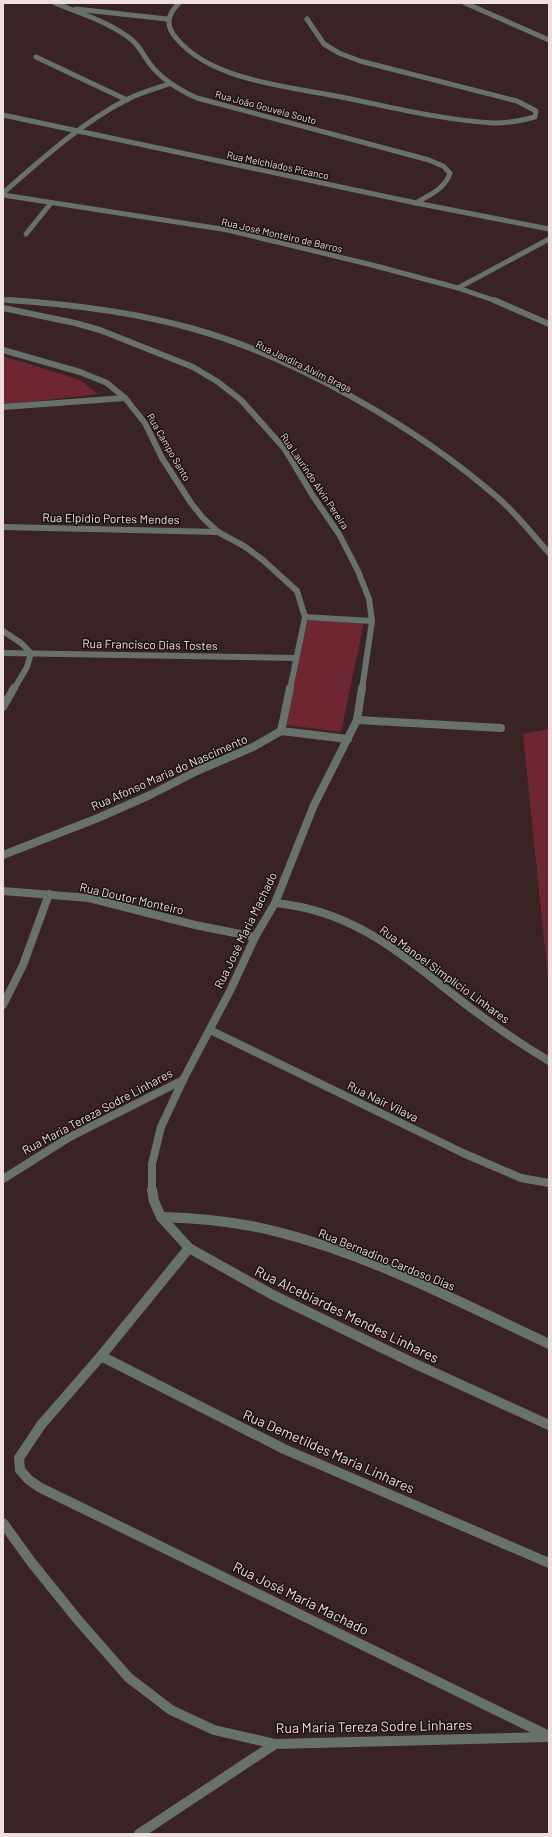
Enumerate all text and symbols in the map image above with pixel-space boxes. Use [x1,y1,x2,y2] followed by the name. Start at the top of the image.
[214,88,318,126] street label: Rua João Gouveia Souto
[226,148,330,182] street label: Rua Melchiados Picanco
[220,215,344,255] street label: Rua José Monteiro de Barros
[254,338,354,394] street label: Rua Jandira Alvim Braga
[145,411,193,483] street label: Rua Campo Santo
[278,431,352,531] street label: Rua Laurindo Alvin Pereira
[42,510,180,526] street label: Rua Elpidio Portes Mendes
[82,636,218,652] street label: Rua Francisco Dias Tostes
[89,731,249,813] street label: Rua Afonso Maria do Nascimento
[211,870,279,990] street label: Rua José Maria Machado
[79,879,185,917] street label: Rua Doutor Monteiro
[377,922,513,1026] street label: Rua Manoel Simplício Linhares
[19,1065,175,1157] street label: Rua Maria Tereza Sodre Linhares
[345,1078,421,1124] street label: Rua Nair Vilava
[317,1225,457,1293] street label: Rua Bernadino Cardoso Dias
[252,1262,442,1366] street label: Rua Alcebiardes Mendes Linhares
[241,1405,418,1497] street label: Rua Demetildes Maria Linhares
[230,1558,372,1638] street label: Rua José Maria Machado
[276,1716,473,1736] street label: Rua Maria Tereza Sodre Linhares

